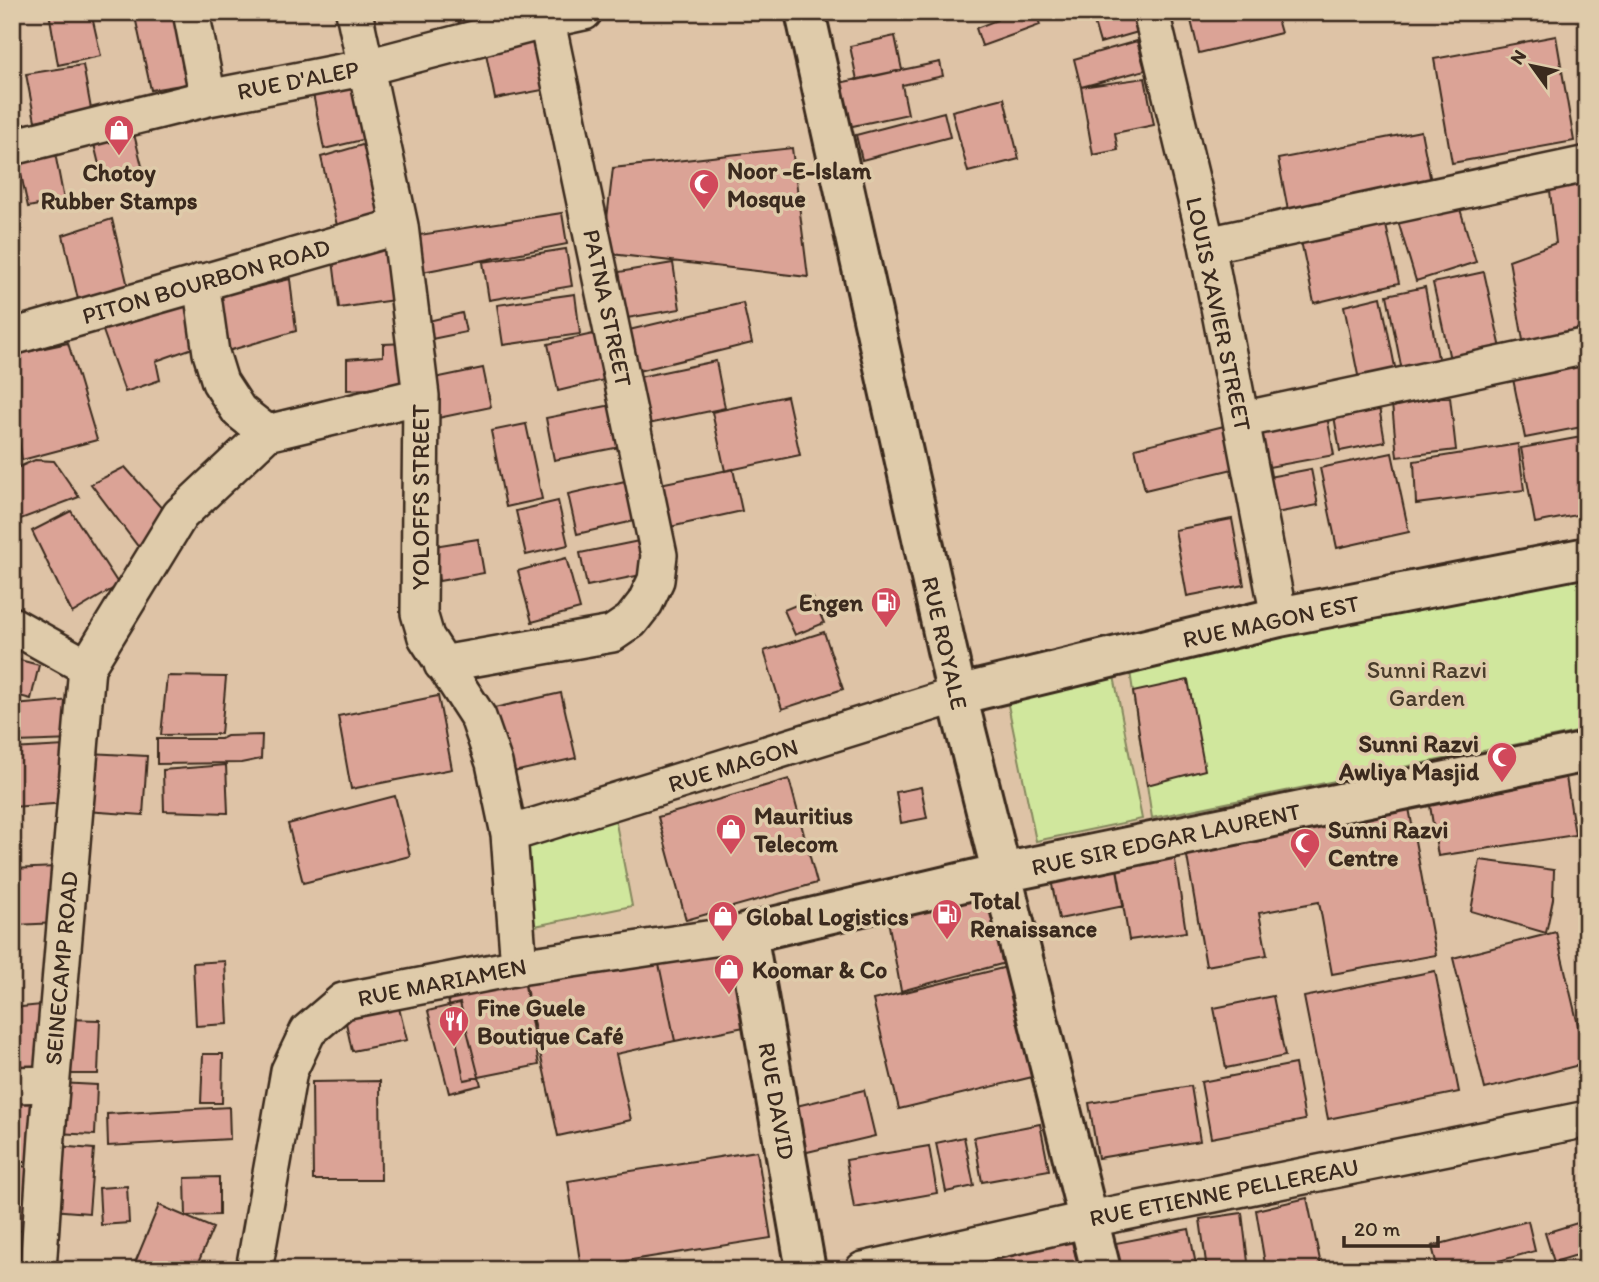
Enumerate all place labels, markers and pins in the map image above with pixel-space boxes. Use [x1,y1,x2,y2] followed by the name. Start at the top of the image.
[102,113,136,157] shop icon: Chotoy Rubber Stamps
[727,156,872,214] place label: Noor -E-Islam Mosque
[41,158,198,216] place label: Chotoy Rubber Stamps
[687,167,721,211] mosque icon: Noor -E-Islam Mosque
[869,585,903,629] fuel station icon: Engen
[799,588,863,618] place label: Engen
[1338,729,1480,787] place label: Sunni Razvi Awliya Masjid
[1485,740,1519,784] mosque icon: Sunni Razvi Awliya Masjid
[753,801,853,858] place label: Mauritius Telecom
[714,812,748,856] shop icon: Mauritius Telecom
[1328,815,1448,872] place label: Sunni Razvi Centre
[1288,826,1322,870] mosque icon: Sunni Razvi Centre
[969,886,1097,943] place label: Total Renaissance
[930,897,964,941] fuel station icon: Total Renaissance
[706,899,740,943] shop icon: Global Logistics
[746,902,909,932] place label: Global Logistics
[712,952,746,996] shop icon: Koomar & Co
[752,955,887,984] place label: Koomar & Co
[477,993,624,1051] place label: Fine Guele Boutique Café
[437,1004,471,1048] restaurant icon: Fine Guele Boutique Café

